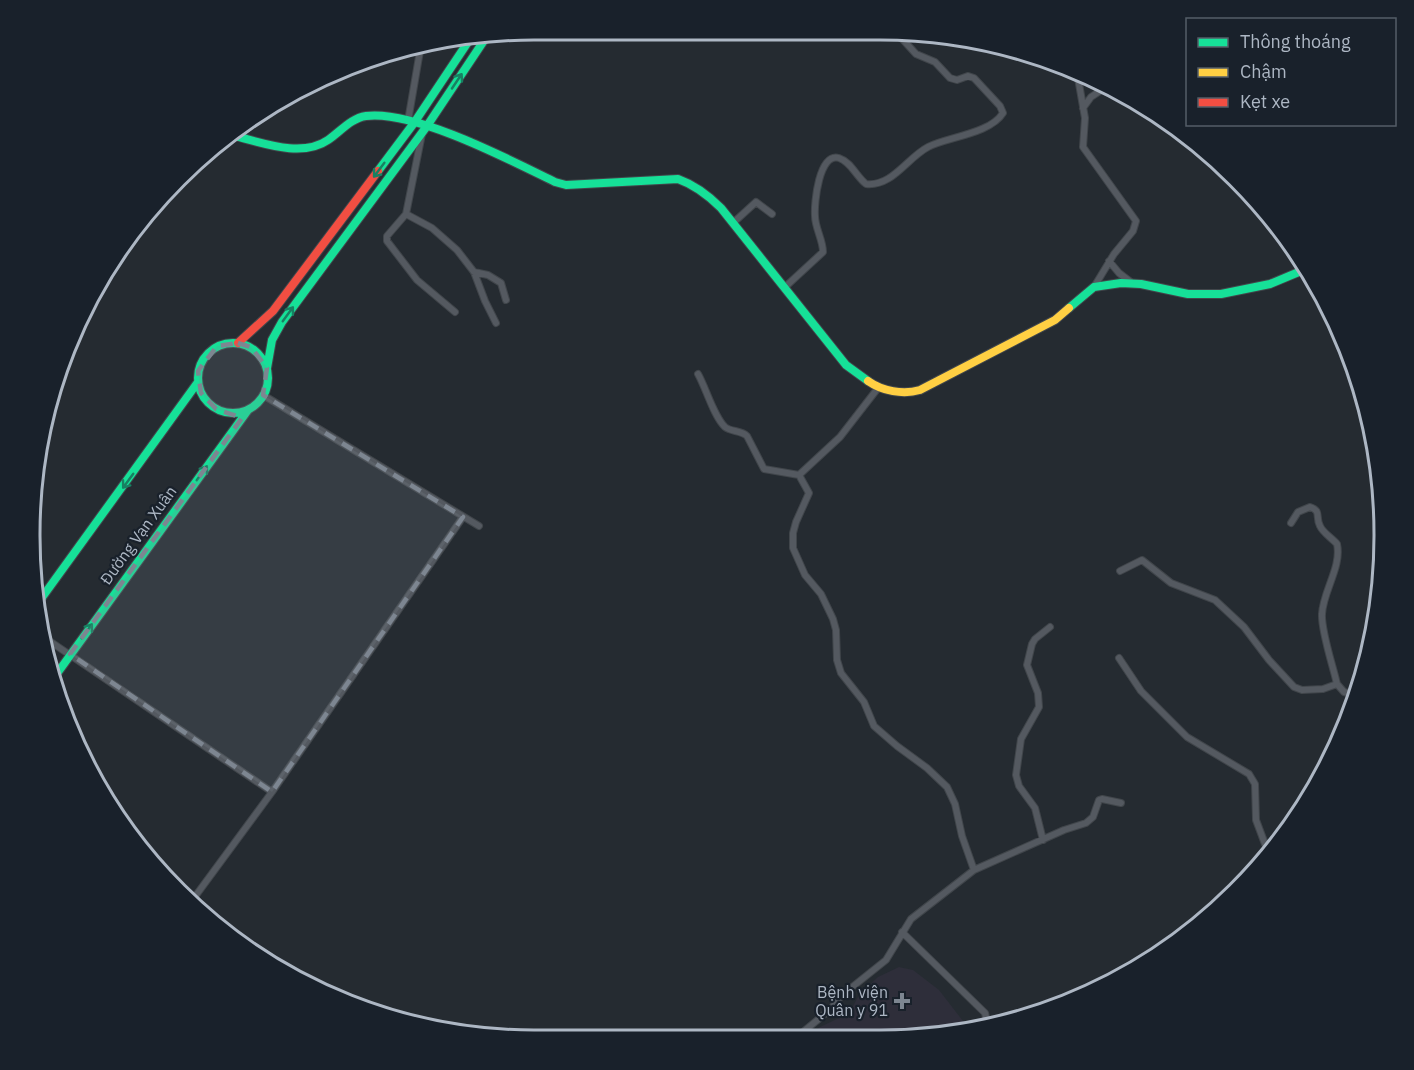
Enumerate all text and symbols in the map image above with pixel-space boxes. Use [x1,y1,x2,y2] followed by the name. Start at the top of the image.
[1186,18,1396,126] legend
[1240,30,1351,53] text: Thông thoáng
[1240,60,1287,83] text: Chậm
[451,74,463,90] one-way arrow
[1240,90,1290,113] text: Kẹt xe
[373,161,385,177] one-way arrow
[282,306,294,322] one-way arrow
[196,466,208,482] one-way arrow
[122,473,134,489] one-way arrow
[95,482,181,588] street label: Đường Vạn Xuân
[80,623,93,639] one-way arrow
[815,982,888,1020] place label: Bệnh viện Quân y 91
[893,992,911,1010] marker: Bệnh viện Quân y 91

